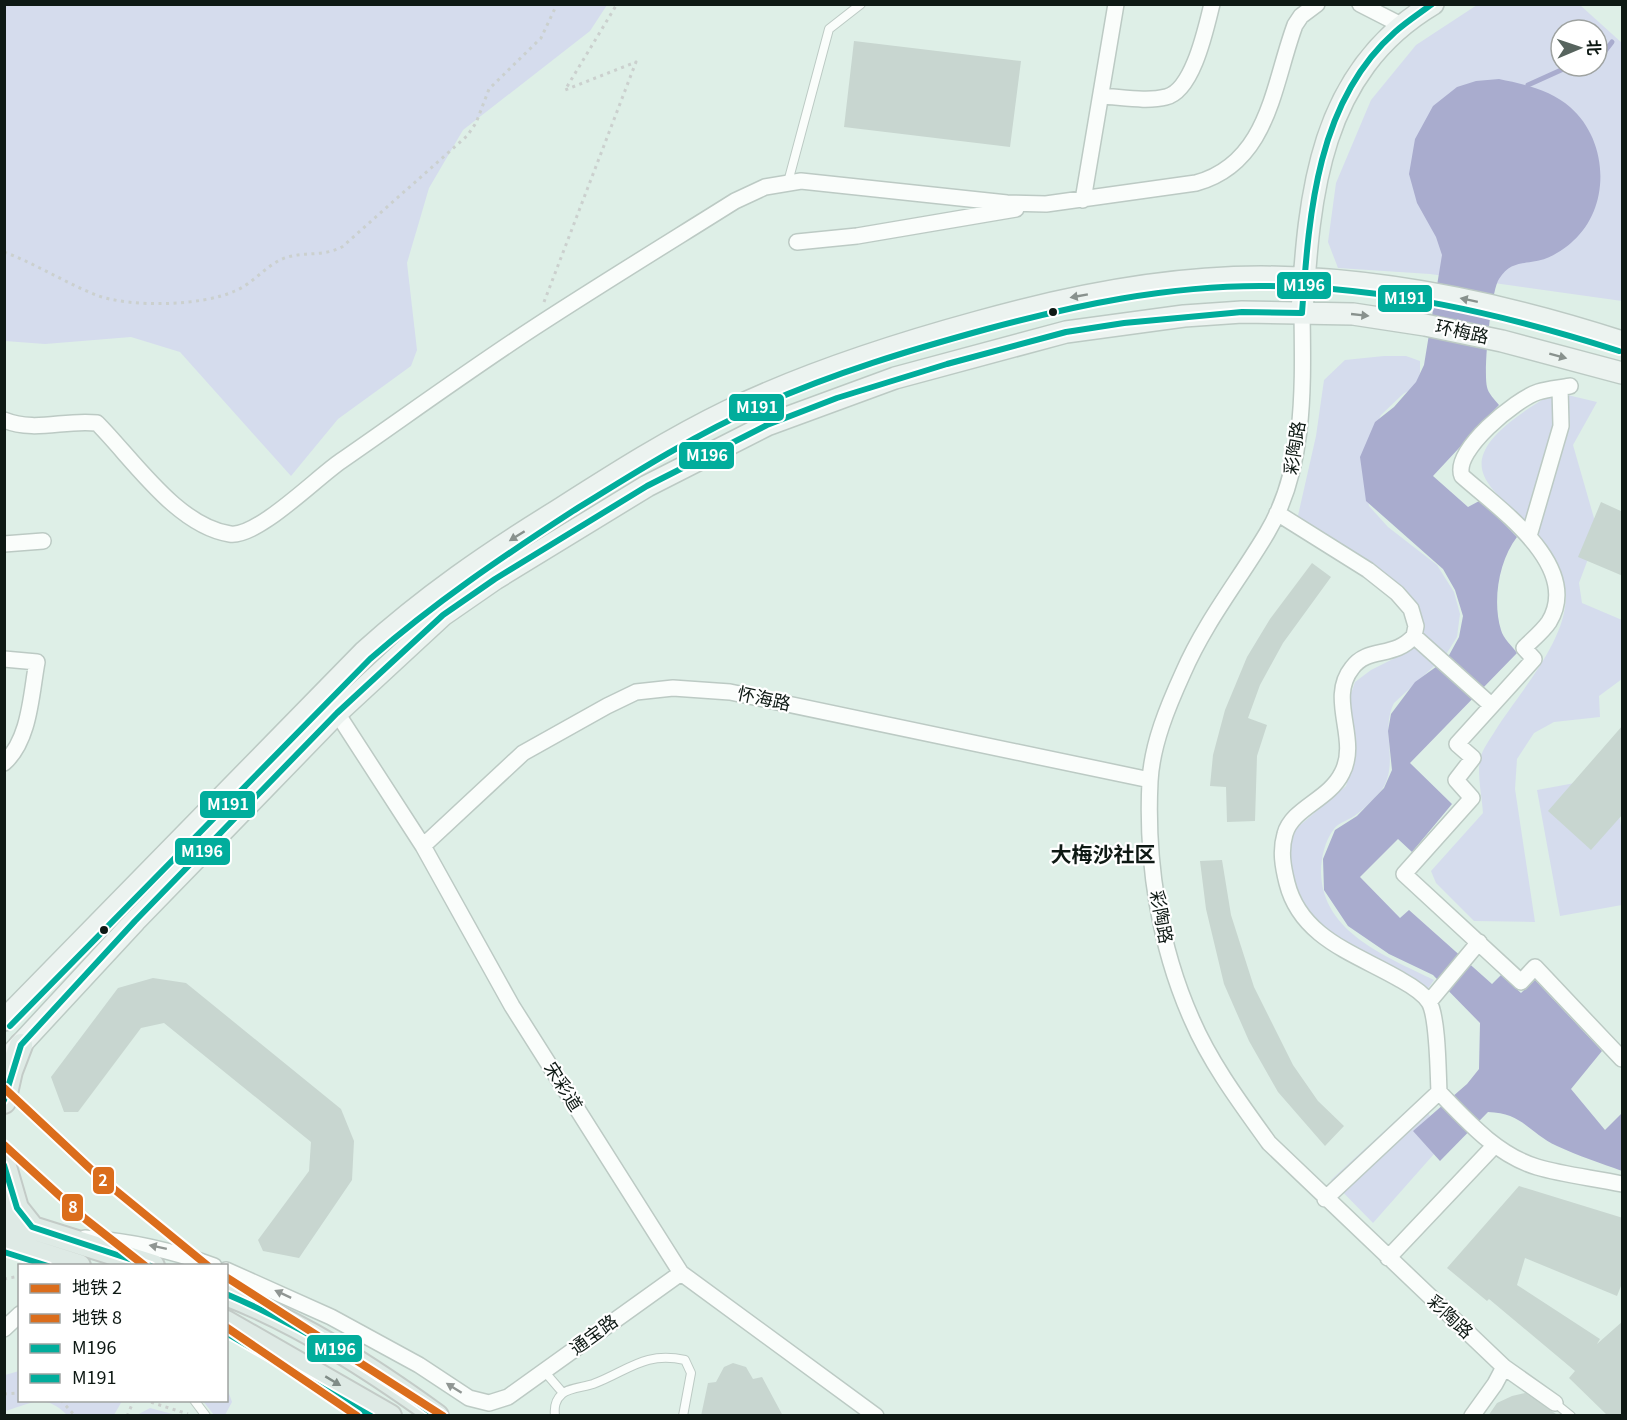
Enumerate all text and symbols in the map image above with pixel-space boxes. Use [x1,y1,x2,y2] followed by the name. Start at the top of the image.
[1549,18,1609,78] north arrow
[1583,39,1607,56] text: 北
[1276,271,1332,300] line badge: M196
[1283,272,1325,296] text: M196
[1377,284,1433,313] line badge: M191
[1384,285,1426,309] text: M191
[1069,292,1088,301] one-way arrow
[1459,295,1478,304] one-way arrow
[1047,306,1059,318] unlabelled marker
[1351,310,1370,320] one-way arrow
[1433,312,1492,348] street label: 环梅路
[1549,351,1567,361] one-way arrow
[728,393,785,422] line badge: M191
[736,394,778,418] text: M191
[1276,419,1310,476] street label: 彩陶路
[678,441,735,470] line badge: M196
[686,442,728,466] text: M196
[509,530,525,541] one-way arrow
[735,679,794,715] street label: 怀海路
[199,790,256,819] line badge: M191
[207,791,249,815] text: M191
[174,837,231,866] line badge: M196
[181,838,223,862] text: M196
[1051,838,1156,868] district label: 大梅沙社区
[1145,888,1181,946] street label: 彩陶路
[98,924,110,936] unlabelled marker
[539,1056,590,1116] street label: 宋彩道
[92,1166,115,1195] line badge: 2
[98,1167,108,1191] text: 2
[61,1193,84,1222] line badge: 8
[68,1194,78,1218] text: 8
[148,1242,167,1251] one-way arrow
[18,1264,228,1402] legend
[72,1273,122,1299] text: 地铁 2
[1423,1288,1480,1343] street label: 彩陶路
[275,1289,292,1298] one-way arrow
[72,1303,122,1329] text: 地铁 8
[563,1307,622,1360] street label: 通宝路
[72,1333,117,1359] text: M196
[306,1334,363,1363] line badge: M196
[314,1336,356,1360] text: M196
[72,1363,117,1389] text: M191
[324,1376,341,1386] one-way arrow
[446,1382,462,1393] one-way arrow

